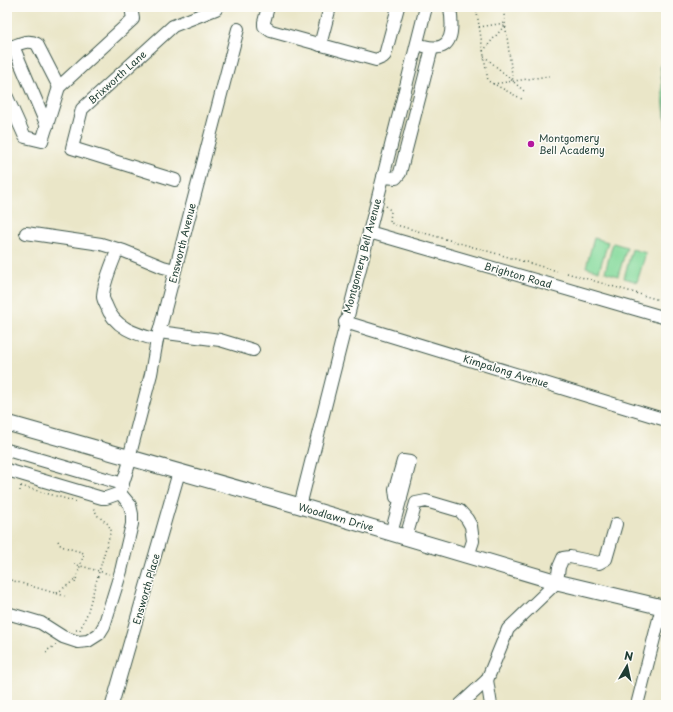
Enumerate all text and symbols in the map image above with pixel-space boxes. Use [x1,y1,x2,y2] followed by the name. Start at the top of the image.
[84,46,149,107] street label: Brixworth Lane
[539,130,605,157] place label: Montgomery Bell Academy
[526,139,536,149] marker: Montgomery Bell Academy
[339,196,385,315] street label: Montgomery Bell Avenue
[164,201,199,284] street label: Ensworth Avenue
[482,258,554,291] street label: Brighton Road
[462,350,551,391] street label: Kimpalong Avenue
[297,499,376,534] street label: Woodlawn Drive
[128,552,163,626] street label: Ensworth Place
[607,646,647,686] north arrow
[623,647,635,665] text: N

